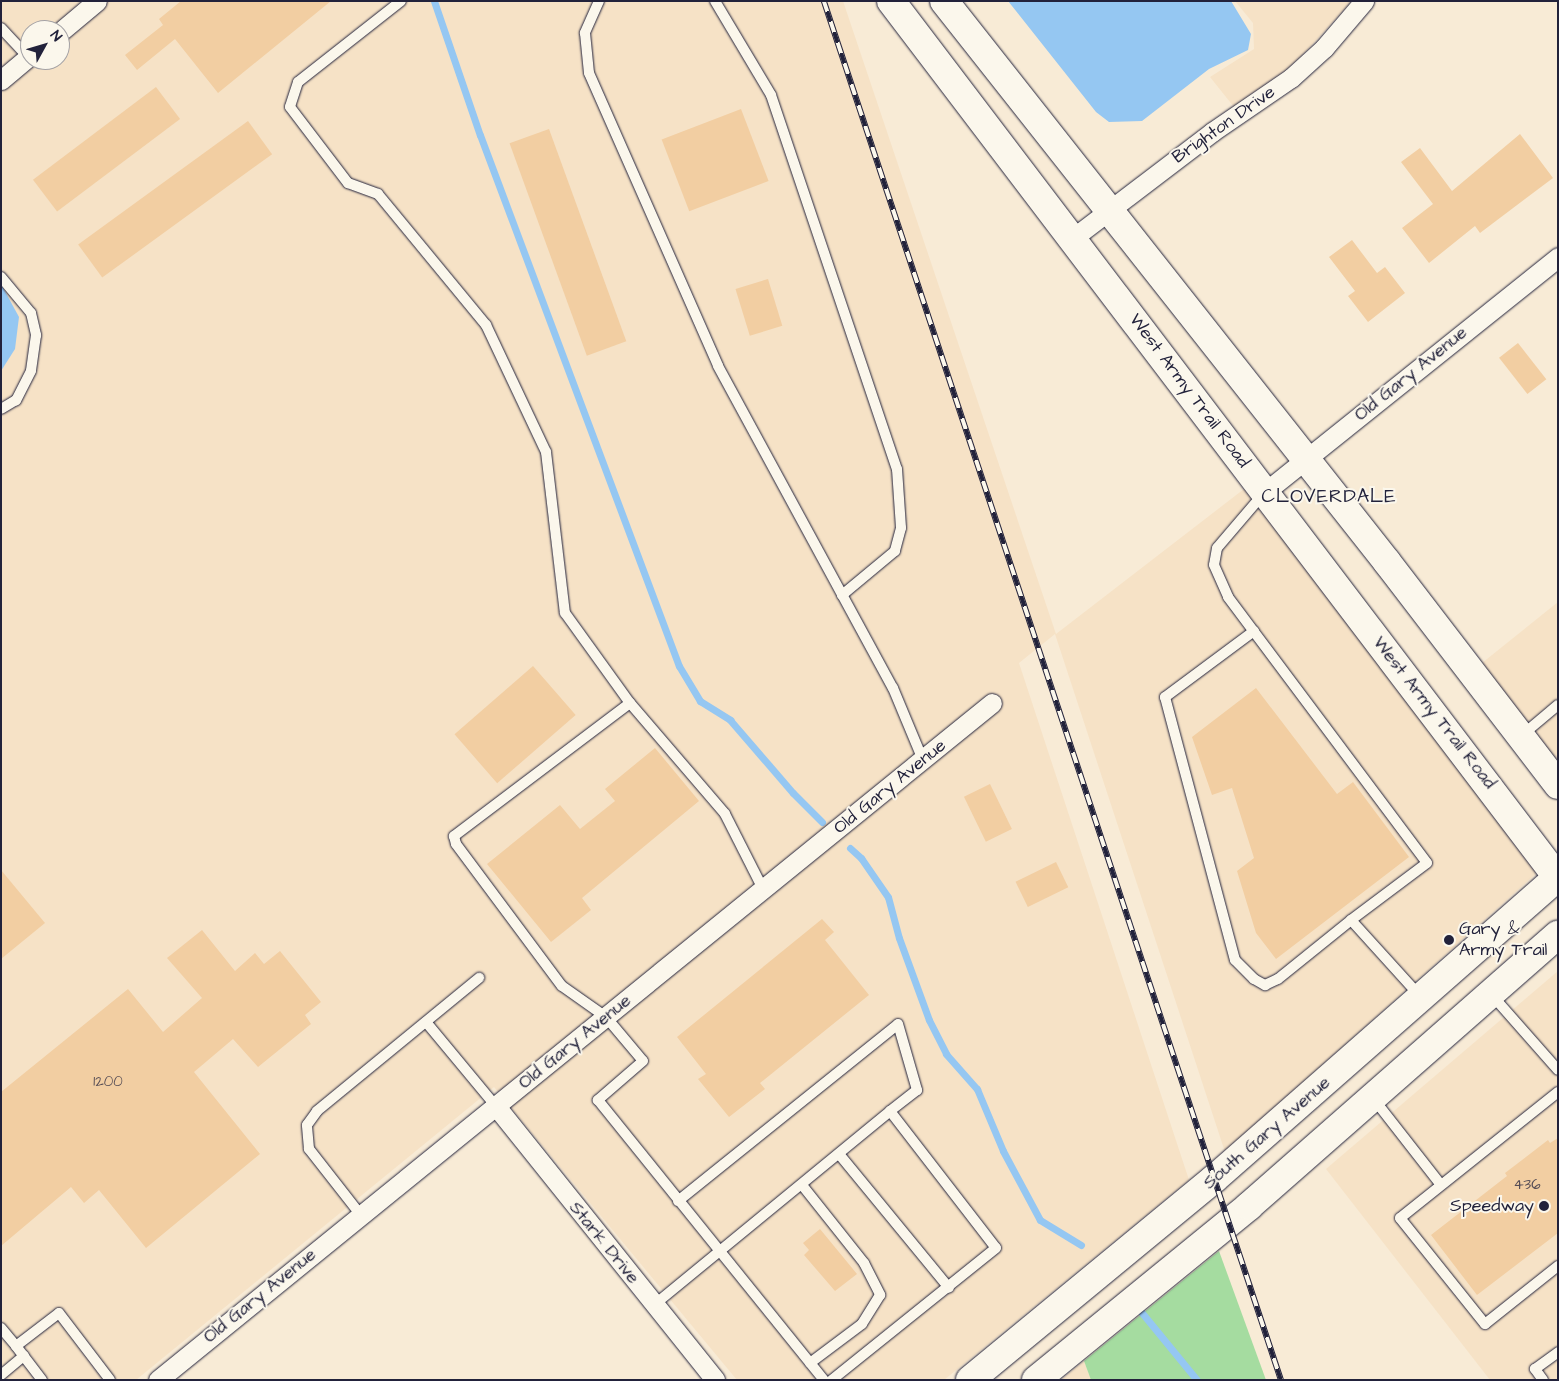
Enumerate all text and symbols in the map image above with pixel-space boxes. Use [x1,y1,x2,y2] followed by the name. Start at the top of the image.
[20,20,70,70] north arrow
[45,26,66,46] text: N
[1168,82,1280,168] street label: Brighton Drive
[1124,310,1254,472] street label: West Army Trail Road
[1350,322,1472,426] street label: Old Gary Avenue
[1260,486,1398,508] district label: CLOVERDALE
[1368,633,1500,793] street label: West Army Trail Road
[829,735,951,839] street label: Old Gary Avenue
[1459,919,1547,962] place label: Gary & Army Trail
[1443,934,1455,946] marker: Gary & Army Trail
[514,990,636,1094] street label: Old Gary Avenue
[1199,1072,1335,1194] street label: South Gary Avenue
[93,1073,123,1091] house number: 1200
[1513,1176,1541,1194] house number: 436
[1450,1195,1534,1217] place label: Speedway
[564,1198,644,1288] street label: Stark Drive
[1538,1200,1550,1212] marker: Speedway
[199,1244,321,1348] street label: Old Gary Avenue

